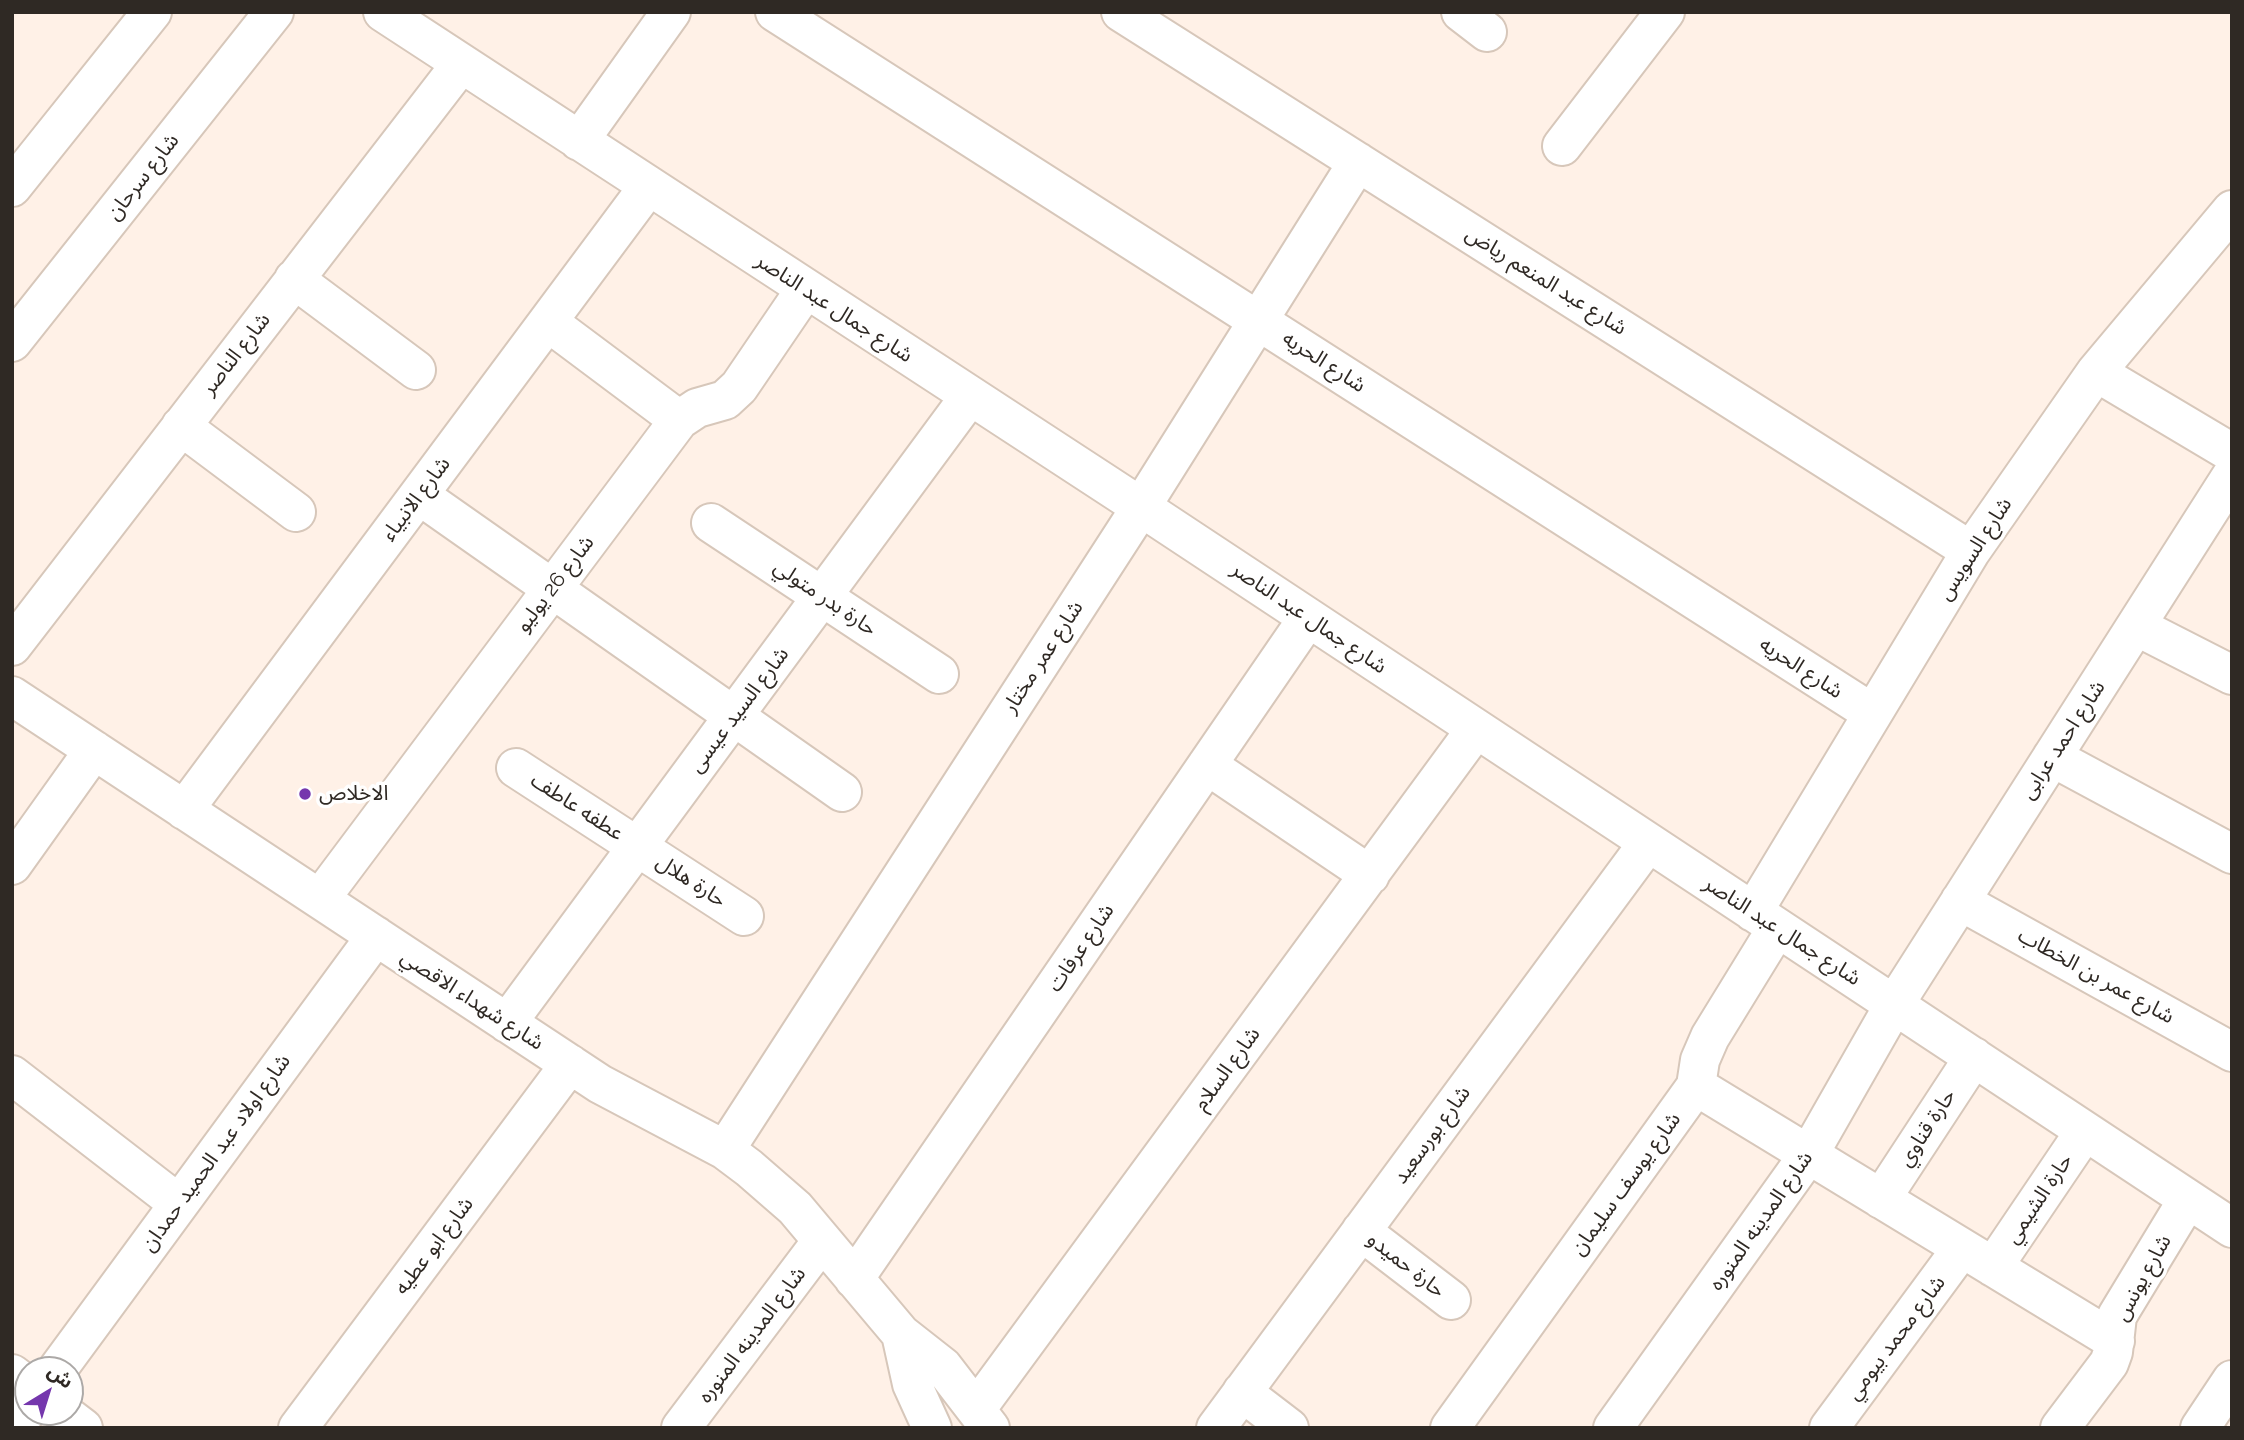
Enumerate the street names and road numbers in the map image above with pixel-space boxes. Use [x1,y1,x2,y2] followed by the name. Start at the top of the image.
[101,129,185,225] street label: شارع سرحان
[1461,221,1631,341] street label: شارع عبد المنعم رياض
[751,248,917,368] street label: شارع جمال عبد الناصر
[196,308,276,400] street label: شارع الناصر
[1278,326,1370,398] street label: شارع الحريه
[376,452,456,546] street label: شارع الانبياء
[1932,493,2018,605] street label: شارع السويس
[510,531,600,637] street label: شارع 26 يوليو
[769,554,881,642] street label: حارة بدر متولي
[1226,557,1392,679] street label: شارع جمال عبد الناصر
[997,596,1089,718] street label: شارع عمر مختار
[1755,632,1847,704] street label: شارع الحريه
[684,642,794,778] street label: شارع السيد عيسى
[2015,676,2111,804] street label: شارع احمد عرابى
[526,768,628,846] street label: عطفه عاطف
[651,849,731,913] street label: حارة هلال
[1699,871,1865,991] street label: شارع جمال عبد الناصر
[1042,899,1120,997] street label: شارع عرفات
[2013,923,2179,1029] street label: شارع عمر بن الخطاب
[396,944,548,1056] street label: شارع شهداء الاقصي
[1188,1022,1266,1116] street label: شارع السلام
[136,1049,296,1257] street label: شارع اولاد عبد الحميد حمدان
[1388,1081,1476,1189] street label: شارع بورسعيد
[1893,1085,1961,1171] street label: حارة قناوي
[1566,1108,1686,1260] street label: شارع يوسف سليمان
[1704,1147,1818,1295] street label: شارع المدينه المنوره
[2000,1149,2078,1249] street label: حارة الشيمي
[389,1192,479,1300] street label: شارع ابو عطيه
[1362,1227,1450,1303] street label: حارة حميدو
[2109,1230,2177,1326] street label: شارع يونس
[693,1262,811,1408] street label: شارع المدينه المنوره
[1841,1271,1951,1405] street label: شارع محمد بيومي

